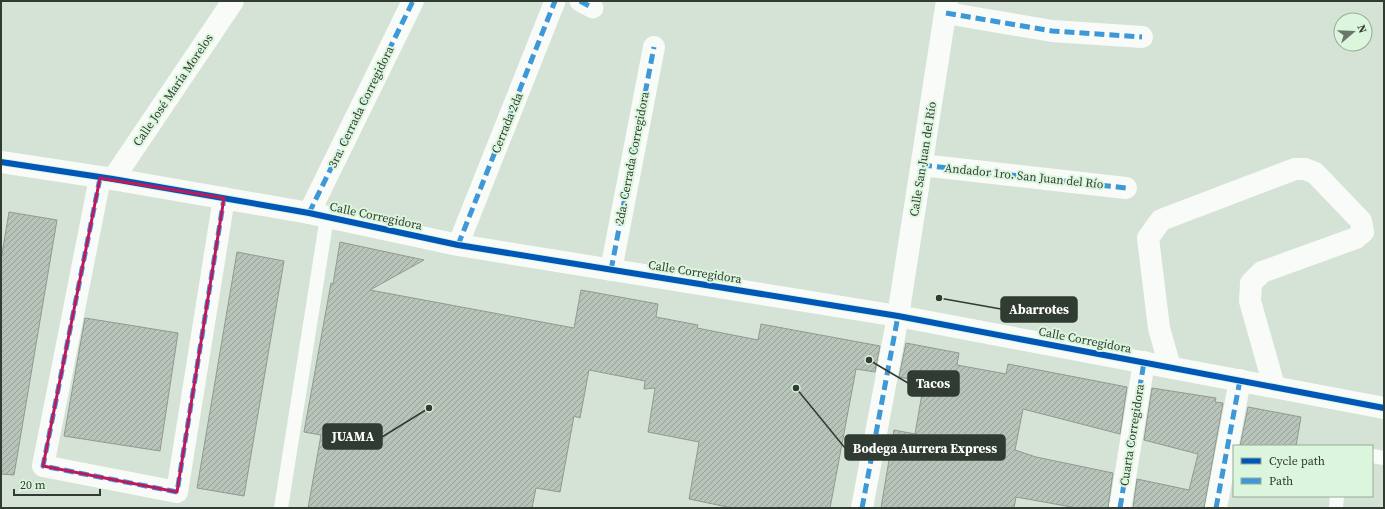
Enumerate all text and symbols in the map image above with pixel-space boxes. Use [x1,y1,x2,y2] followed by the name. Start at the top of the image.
[1333,12,1373,52] north arrow
[1354,23,1370,35] text: N
[129,31,217,149] street label: Calle José María Morelos
[325,43,398,170] street label: 3ra. Cerrada Corregidora
[488,89,527,156] street label: Cerrada 2da
[611,89,653,226] street label: 2da. Cerrada Corregidora
[906,100,940,218] street label: Calle San Juan del Río
[944,160,1105,192] street label: Andador 1ro. San Juan del Río
[328,198,425,234] street label: Calle Corregidora
[647,257,744,287] street label: Calle Corregidora
[1001,297,1077,322] callout: Abarrotes
[1009,301,1069,318] text: Abarrotes
[1037,323,1134,357] street label: Calle Corregidora
[908,371,959,396] callout: Tacos
[916,375,950,392] text: Tacos
[1116,382,1148,487] street label: Cuarta Corregidora
[323,424,382,449] callout: JUAMA
[331,428,374,445] text: JUAMA
[845,435,1005,460] callout: Bodega Aurrera Express
[853,440,997,457] text: Bodega Aurrera Express
[1233,445,1373,497] legend
[1269,453,1325,469] text: Cycle path
[14,471,100,497] scale bar
[1269,473,1293,489] text: Path
[20,477,46,493] text: 20 m

